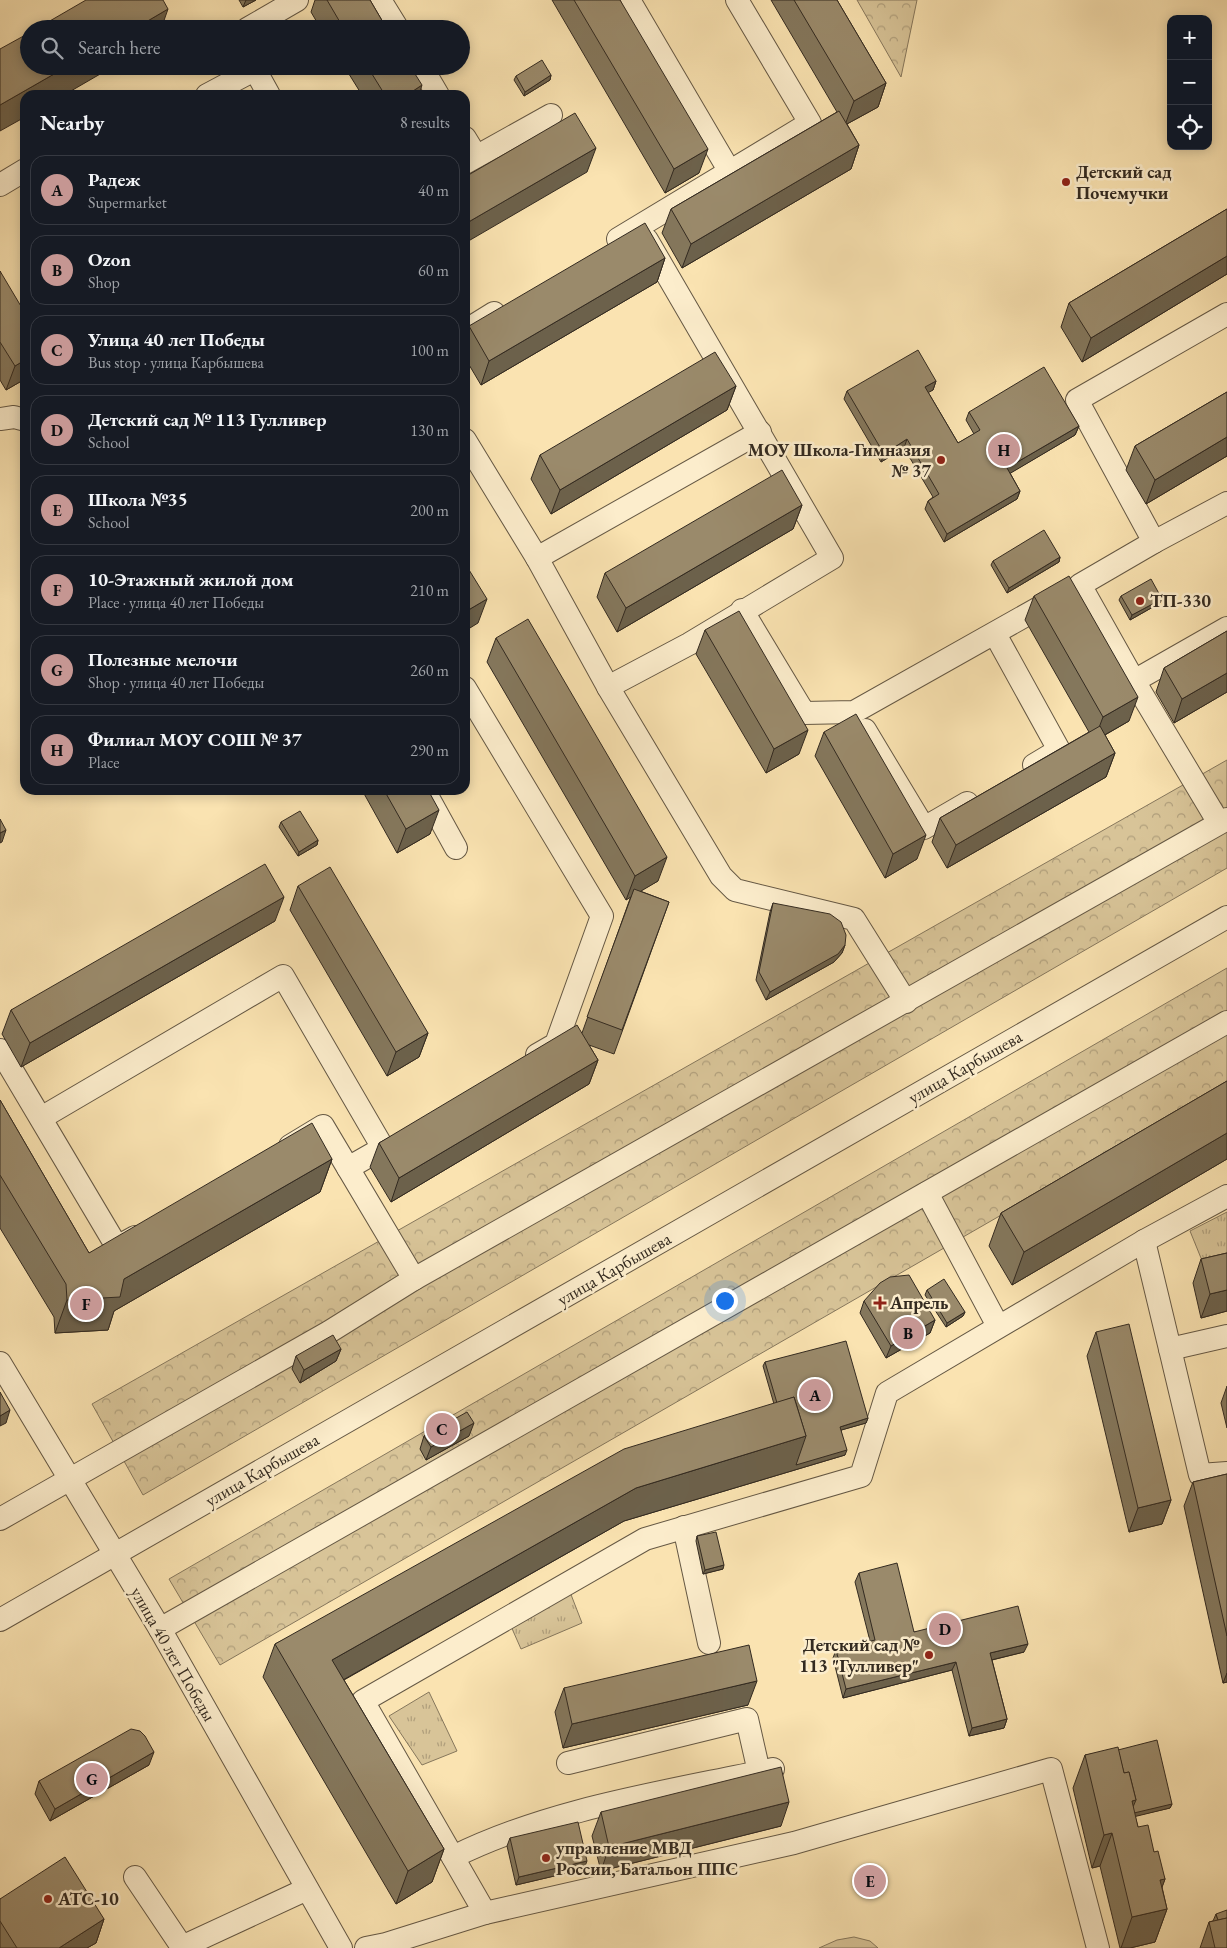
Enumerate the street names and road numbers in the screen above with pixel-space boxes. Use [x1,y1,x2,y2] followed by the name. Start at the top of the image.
[904,1024,1027,1108] street label: улица Карбышева
[553,1226,676,1310] street label: улица Карбышева
[201,1427,324,1511] street label: улица Карбышева
[126,1582,221,1725] street label: улица 40 лет Победы

